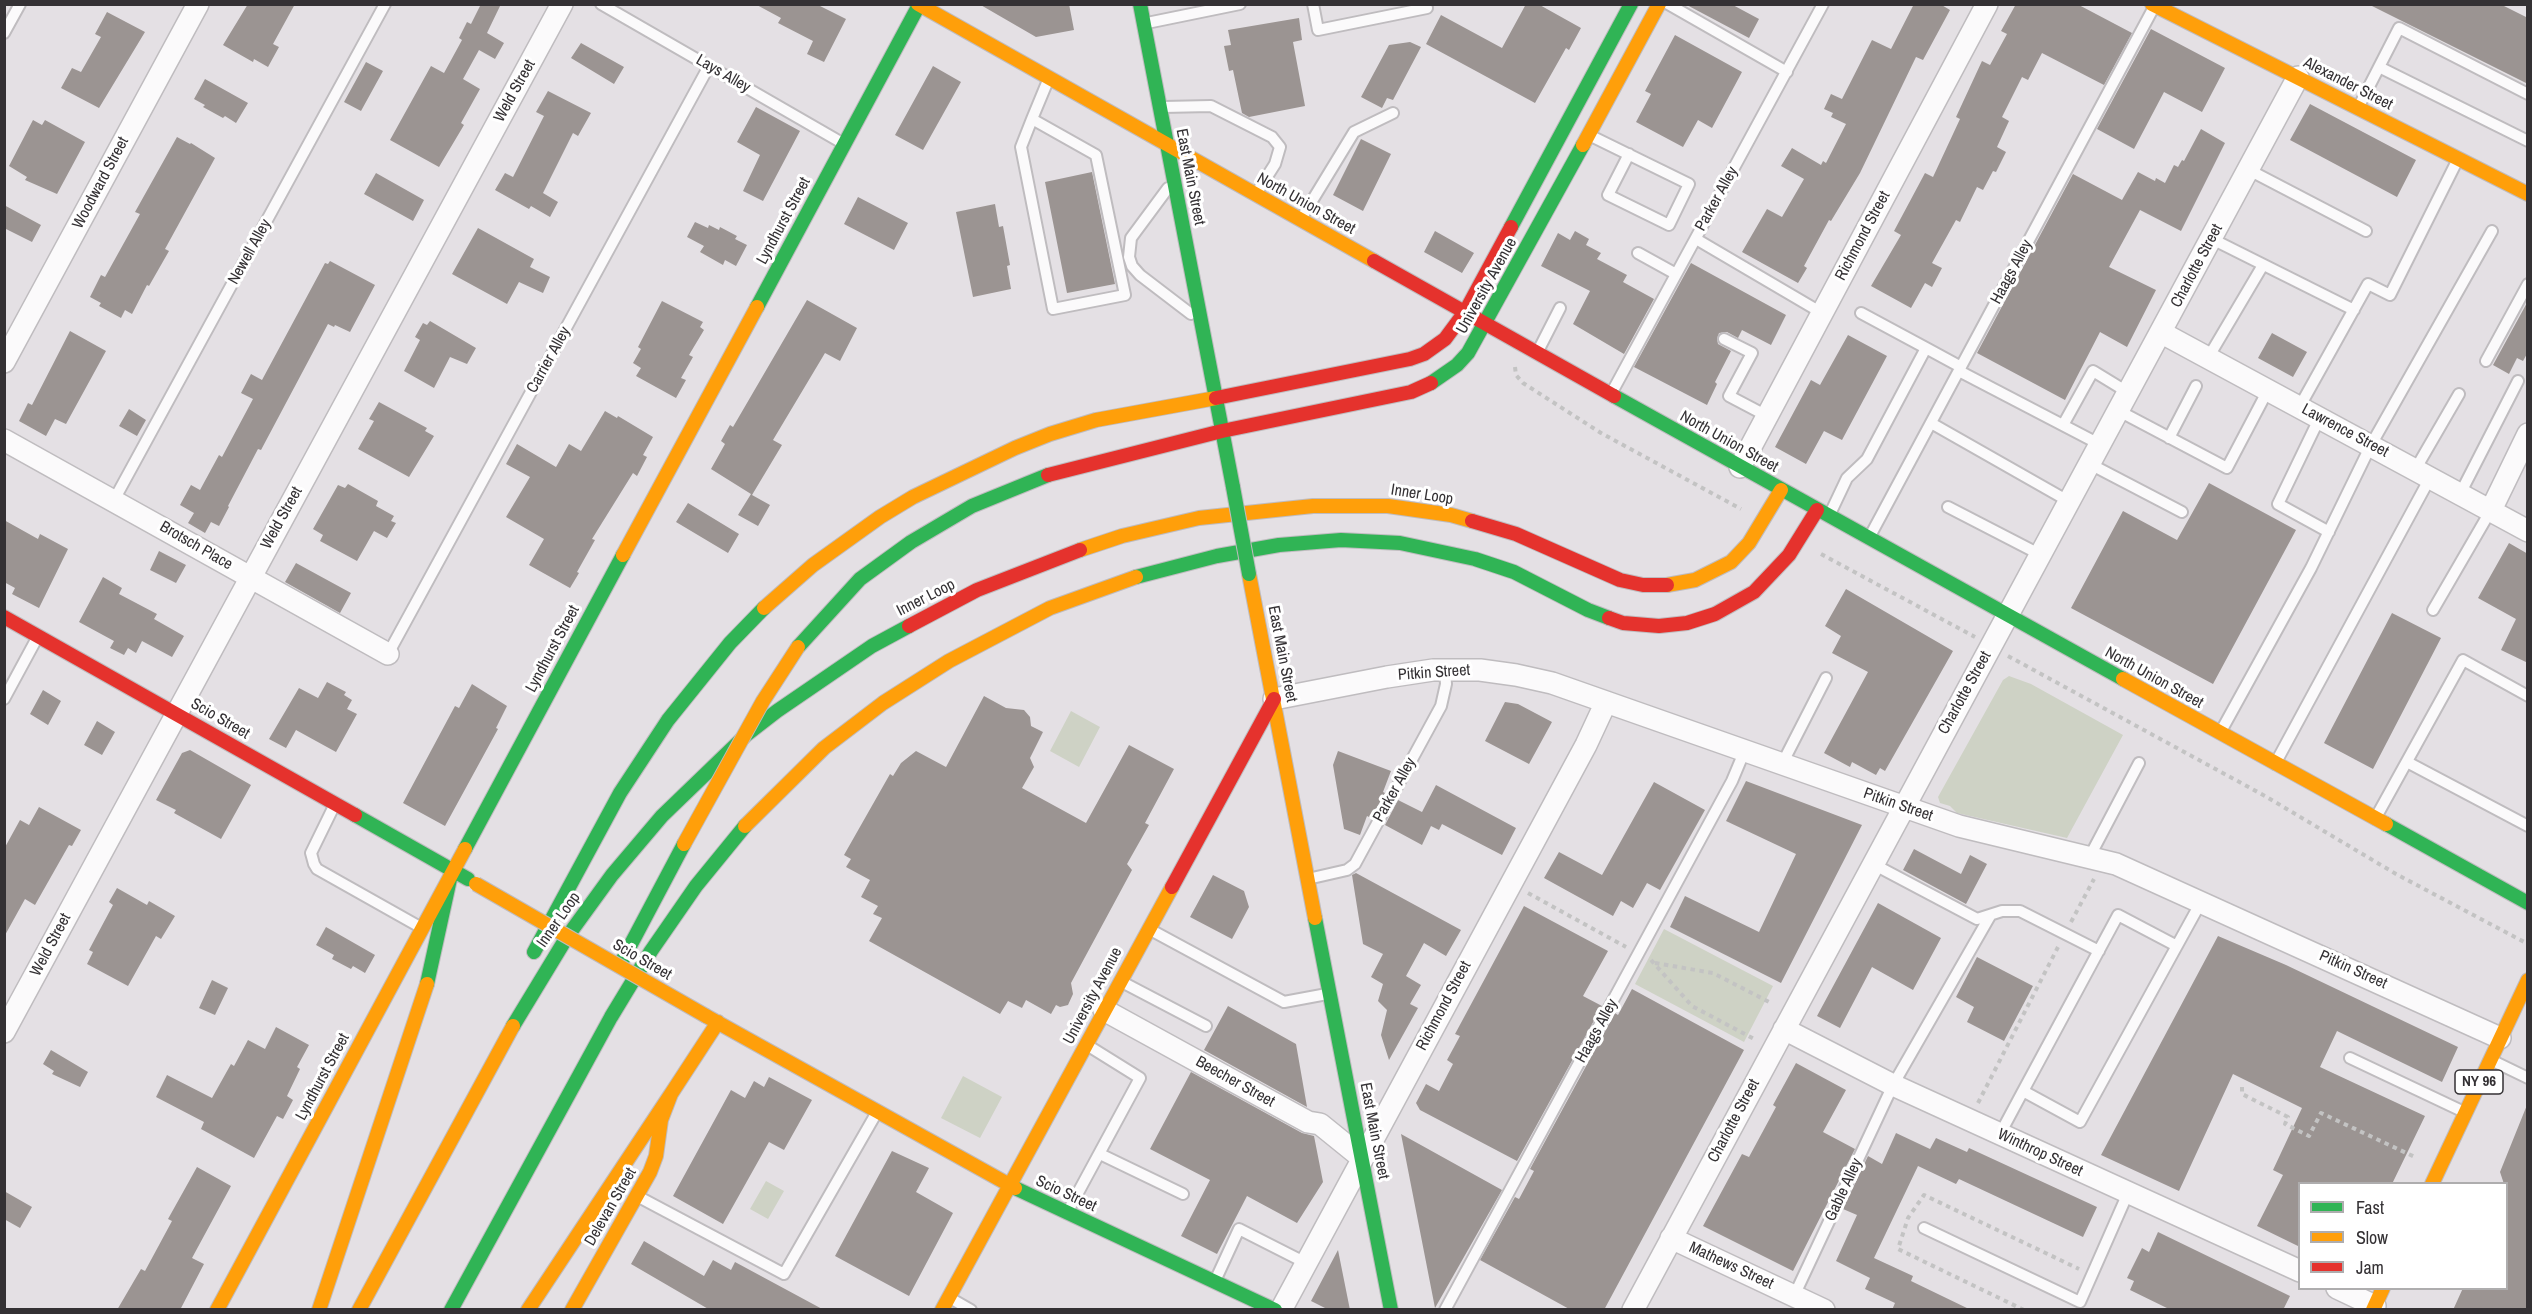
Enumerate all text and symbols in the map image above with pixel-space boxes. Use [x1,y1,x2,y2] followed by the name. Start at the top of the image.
[692,51,754,97] street label: Lays Alley
[2300,53,2396,115] street label: Alexander Street
[490,56,540,126] street label: Weld Street
[1171,127,1209,227] street label: East Main Street
[69,134,133,232] street label: Woodward Street
[1691,163,1743,235] street label: Parker Alley
[1254,169,1358,239] street label: North Union Street
[753,174,815,268] street label: Lyndhurst Street
[1831,188,1895,284] street label: Richmond Street
[224,216,276,288] street label: Newell Alley
[2167,221,2227,311] street label: Charlotte Street
[1453,235,1521,337] street label: University Avenue
[1987,237,2037,307] street label: Haags Alley
[523,323,575,397] street label: Carrier Alley
[2298,400,2392,462] street label: Lawrence Street
[1677,407,1781,477] street label: North Union Street
[1390,481,1454,509] street label: Inner Loop
[257,483,307,553] street label: Weld Street
[156,517,236,575] street label: Brotsch Place
[894,575,958,621] street label: Inner Loop
[522,602,584,696] street label: Lyndhurst Street
[1263,604,1301,704] street label: East Main Street
[2102,643,2206,713] street label: North Union Street
[1934,648,1996,738] street label: Charlotte Street
[1397,661,1471,685] street label: Pitkin Street
[187,694,253,744] street label: Scio Street
[1369,754,1421,826] street label: Parker Alley
[1861,784,1935,826] street label: Pitkin Street
[533,889,585,951] street label: Inner Loop
[26,910,76,980] street label: Weld Street
[609,935,675,985] street label: Scio Street
[1059,944,1127,1048] street label: University Avenue
[2316,947,2390,993] street label: Pitkin Street
[1412,958,1476,1054] street label: Richmond Street
[1572,996,1622,1066] street label: Haags Alley
[292,1030,354,1124] street label: Lyndhurst Street
[1192,1052,1278,1112] street label: Beecher Street
[2455,1070,2503,1094] road number: NY 96
[1704,1076,1764,1166] street label: Charlotte Street
[1355,1081,1393,1181] street label: East Main Street
[1994,1125,2086,1181] street label: Winthrop Street
[1821,1156,1867,1224] street label: Gable Alley
[581,1165,641,1249] street label: Delevan Street
[1033,1172,1099,1216] street label: Scio Street
[2298,1182,2508,1290] legend
[2356,1195,2384,1220] text: Fast
[2356,1225,2388,1250] text: Slow
[1686,1238,1776,1294] street label: Mathews Street
[2356,1255,2384,1280] text: Jam

